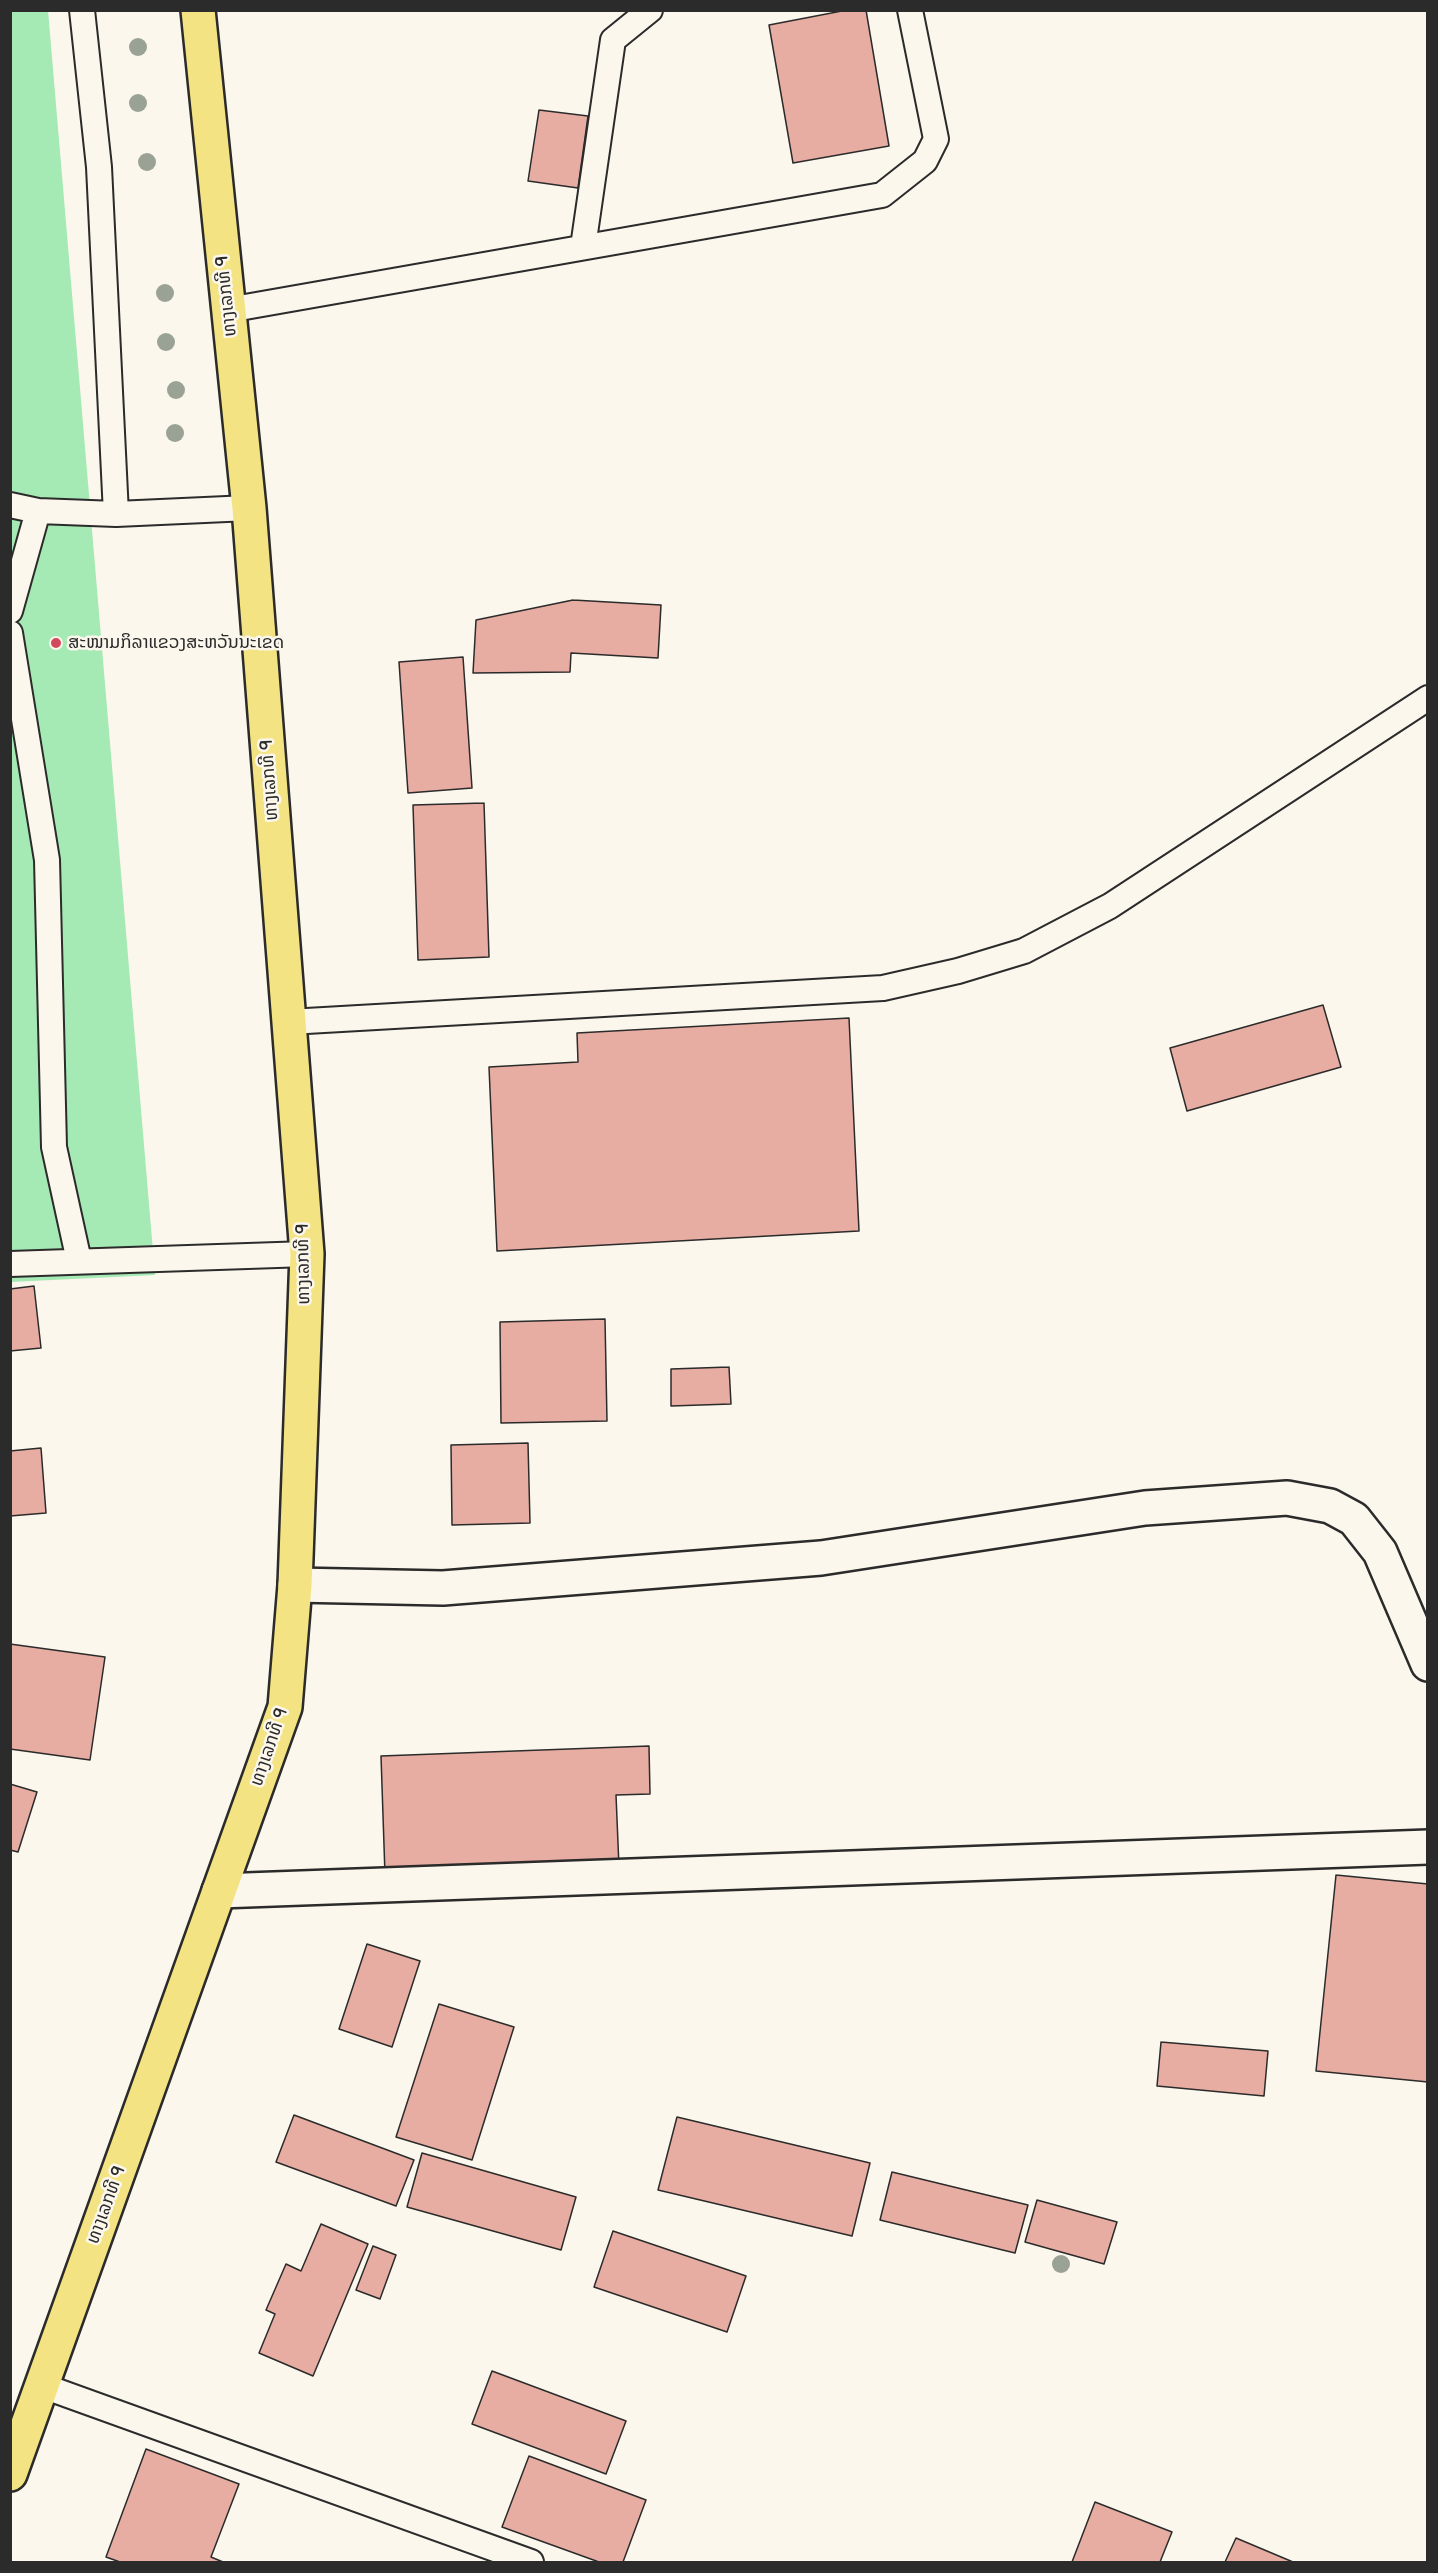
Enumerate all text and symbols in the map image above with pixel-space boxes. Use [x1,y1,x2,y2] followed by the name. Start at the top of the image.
[212,254,242,338] street label: ທາງເລກທີ 9
[68,632,284,654] place label: ສະໜາມກິລາແຂວງສະຫວັນນະເຂດ
[49,636,63,650] marker: ສະໜາມກິລາແຂວງສະຫວັນນະເຂດ
[256,739,284,821] street label: ທາງເລກທີ 9
[292,1223,316,1305] street label: ທາງເລກທີ 9
[247,1705,293,1789] street label: ທາງເລກທີ 9
[83,2163,131,2247] street label: ທາງເລກທີ 9

